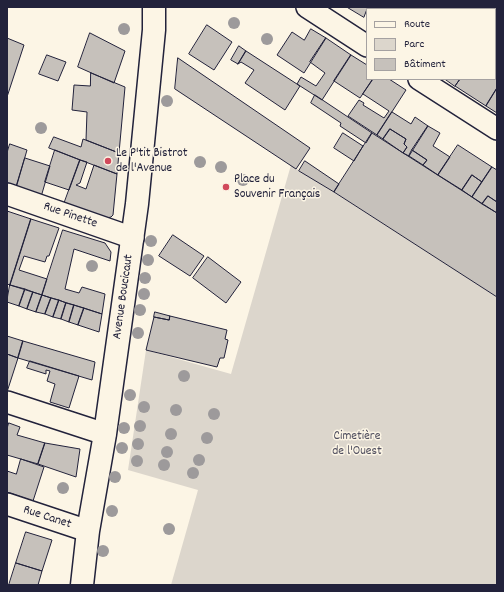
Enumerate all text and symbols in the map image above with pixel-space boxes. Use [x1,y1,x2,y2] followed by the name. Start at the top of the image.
[366,8,496,80] legend
[404,16,430,33] text: Route
[404,36,424,53] text: Parc
[404,56,446,73] text: Bâtiment
[116,146,188,177] place label: Le P'tit Bistrot de l'Avenue
[103,156,113,166] marker: Le P'tit Bistrot de l'Avenue
[234,172,320,203] place label: Place du Souvenir Français
[221,182,231,192] marker: Place du Souvenir Français
[41,200,99,232] street label: Rue Pinette
[110,254,138,340] street label: Avenue Boucicaut
[332,429,382,460] park label: Cimetière de l'Ouest
[21,503,73,533] street label: Rue Canet

